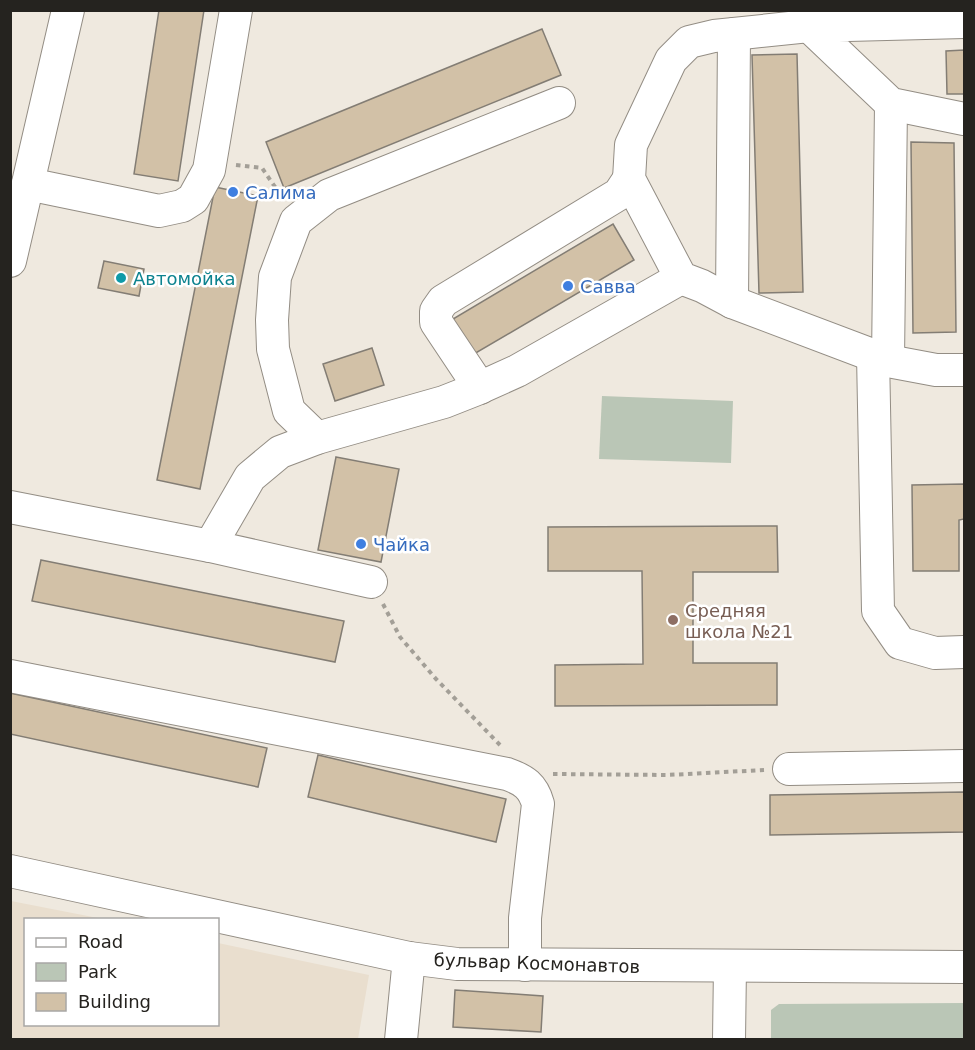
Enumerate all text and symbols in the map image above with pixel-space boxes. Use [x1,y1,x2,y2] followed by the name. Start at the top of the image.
[245,182,316,203] place label: Салима
[226,185,240,199] marker: Салима
[133,268,236,289] place label: Автомойка
[114,271,128,285] marker: Автомойка
[580,276,636,297] place label: Савва
[561,279,575,293] marker: Савва
[373,534,430,555] place label: Чайка
[354,537,368,551] marker: Чайка
[685,600,793,642] place label: Средняя школа №21
[666,613,680,627] marker: Средняя школа №21
[24,918,219,1026] legend
[78,931,123,952] text: Road
[433,949,641,977] street label: бульвар Космонавтов
[78,961,117,982] text: Park
[78,991,151,1012] text: Building

